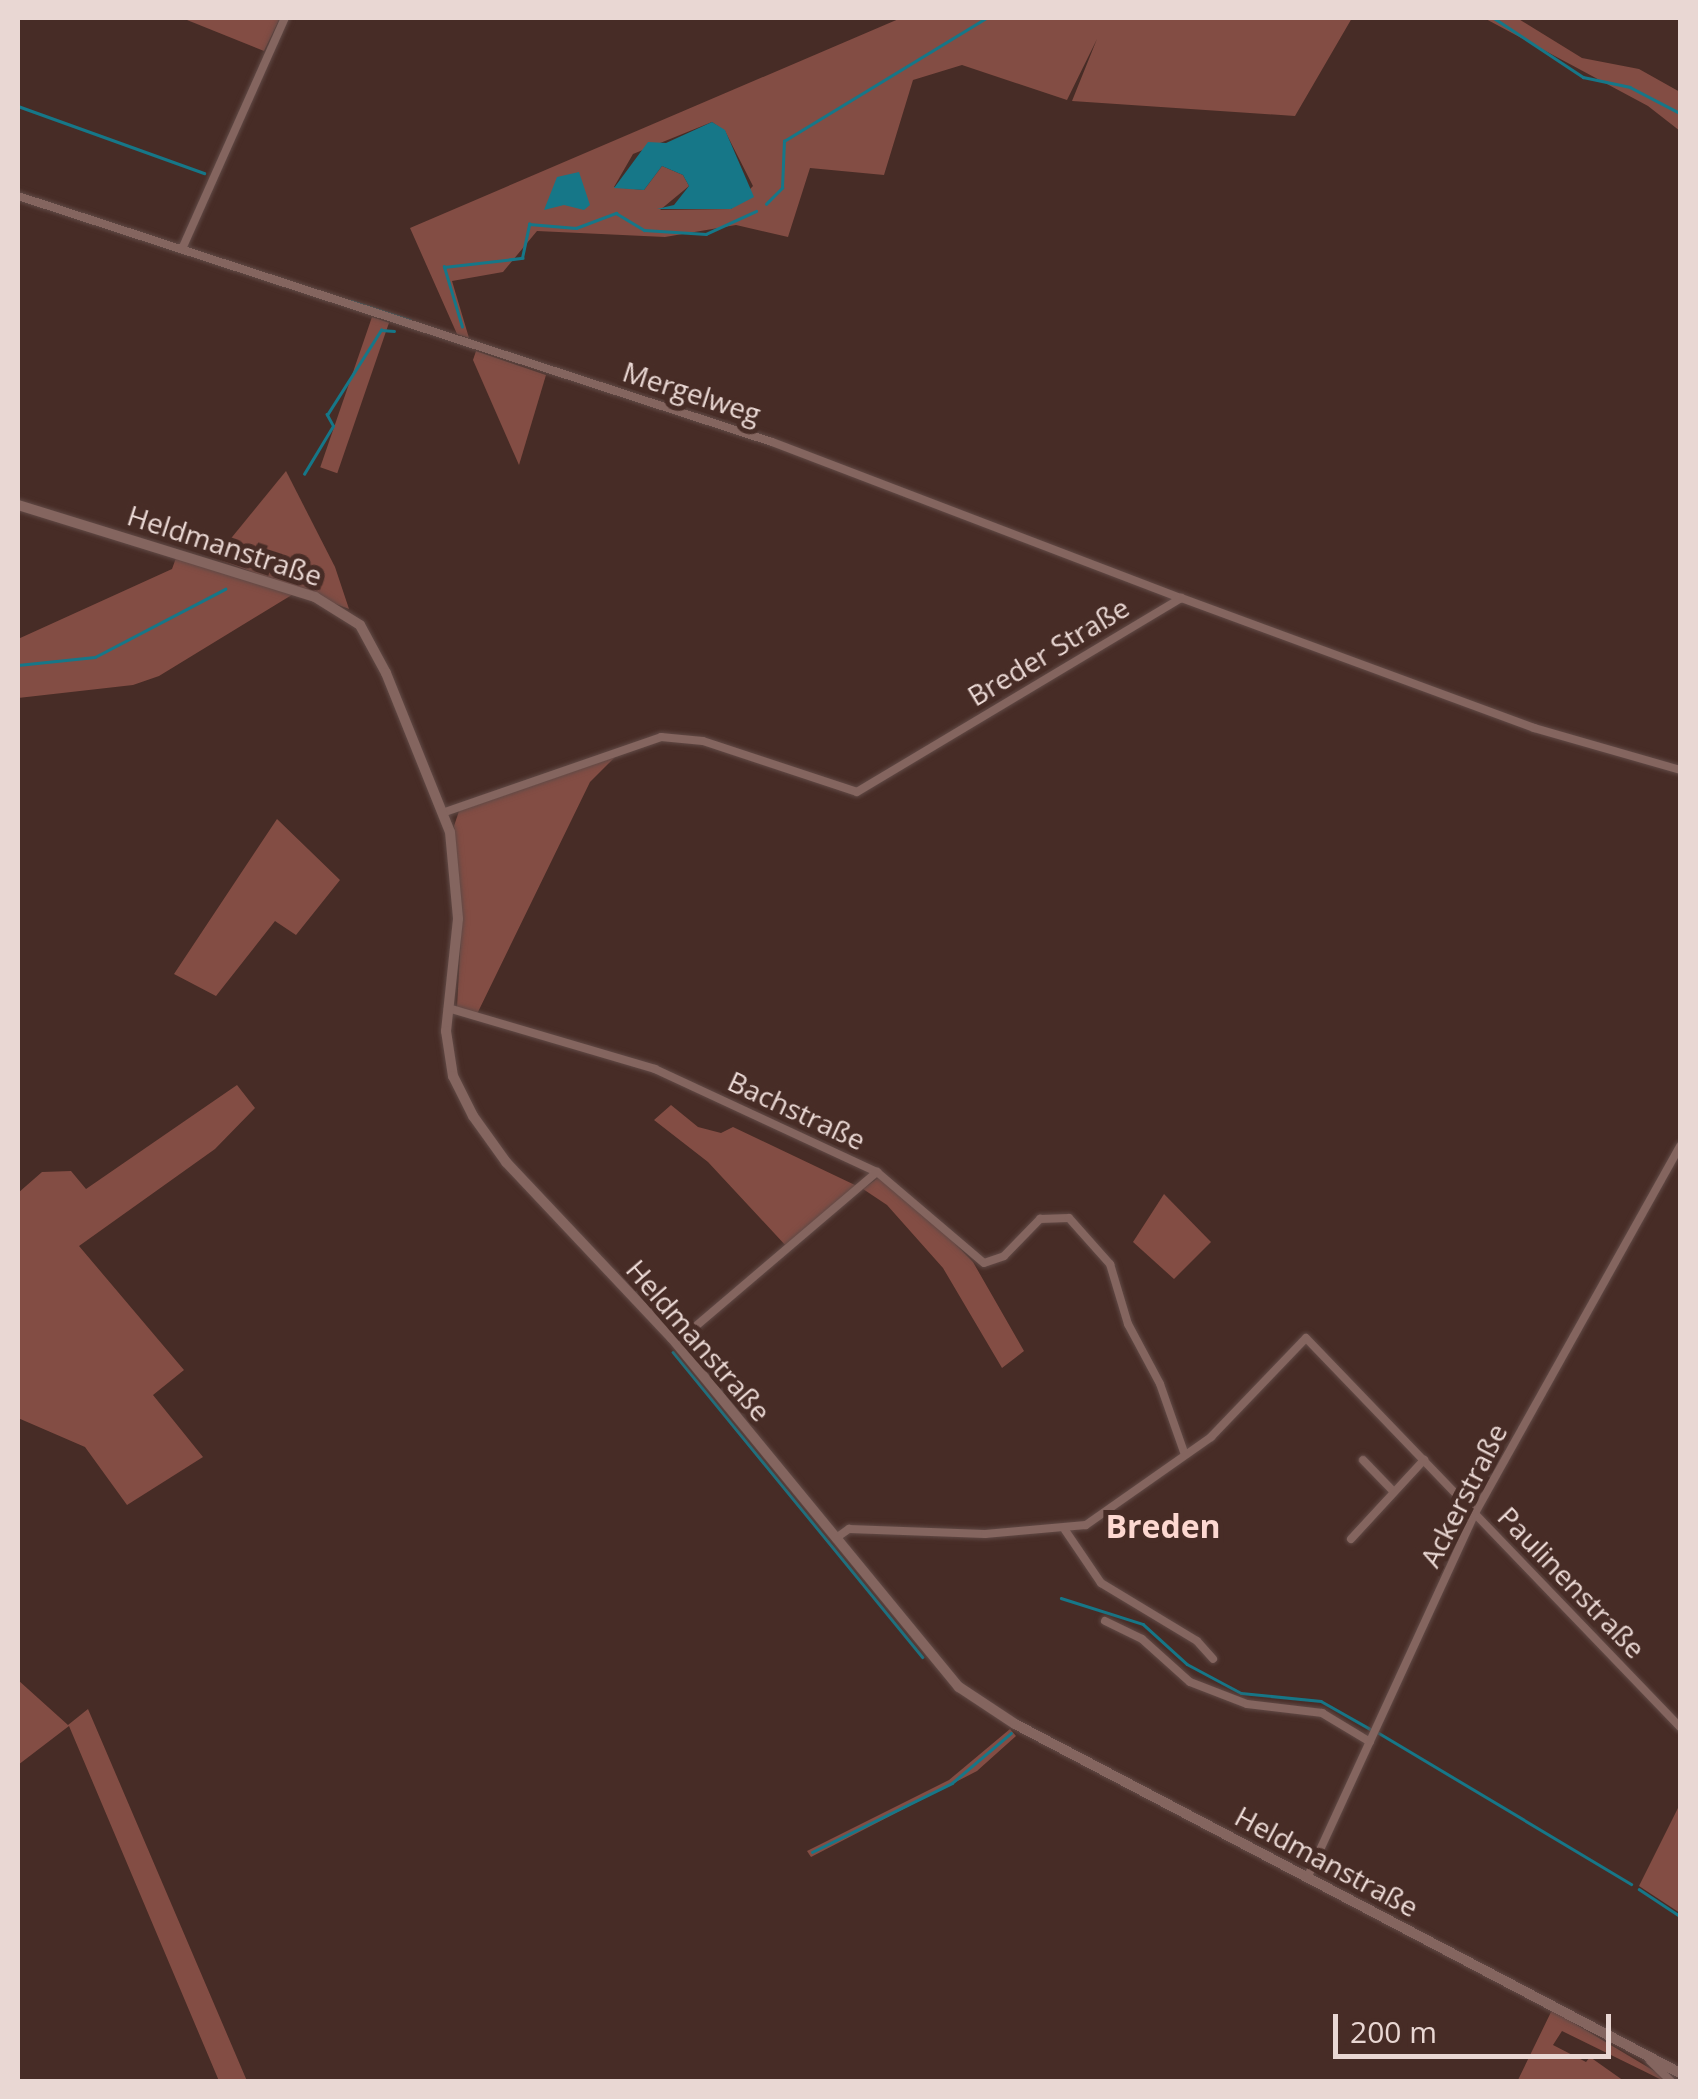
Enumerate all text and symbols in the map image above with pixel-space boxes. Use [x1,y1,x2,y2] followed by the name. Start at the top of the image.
[619,354,765,430] street label: Mergelweg
[123,498,327,592] street label: Heldmanstraße
[961,590,1135,712] street label: Breder Straße
[723,1064,871,1156] street label: Bachstraße
[620,1252,778,1428] street label: Heldmanstraße
[1413,1418,1513,1572] street label: Ackerstraße
[1491,1499,1653,1665] street label: Paulinenstraße
[1105,1507,1221,1545] district label: Breden
[1230,1799,1424,1923] street label: Heldmanstraße
[1338,1994,1616,2056] scale bar
[1350,2011,1437,2052] text: 200 m

